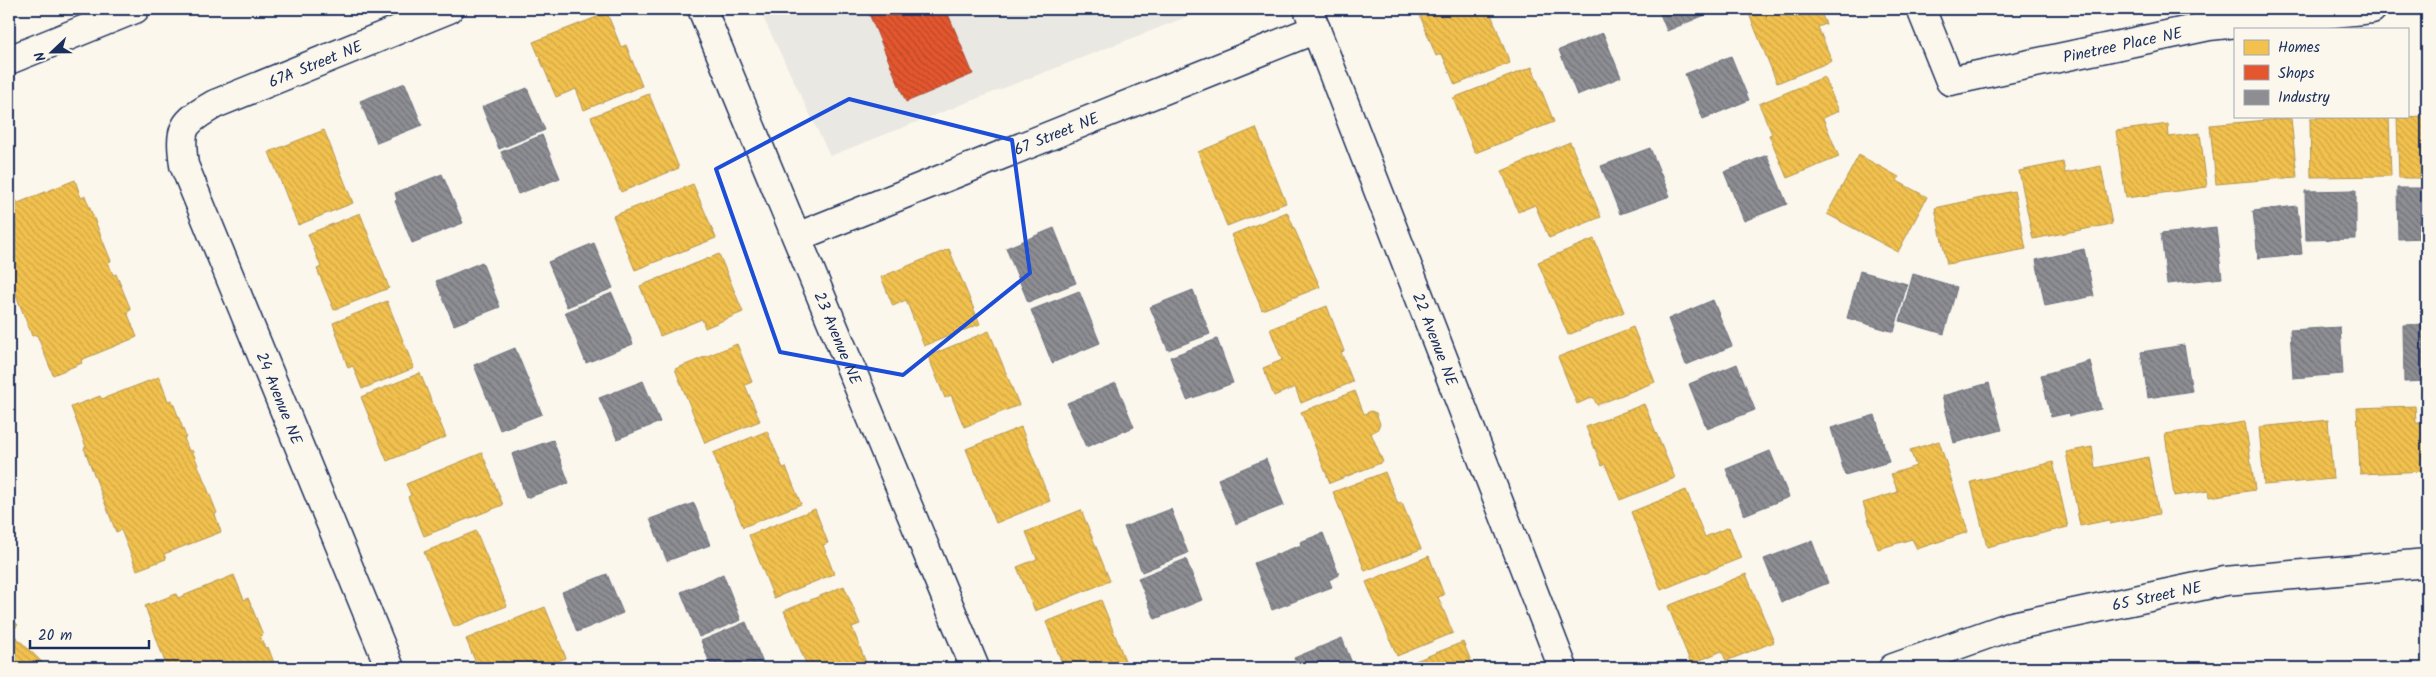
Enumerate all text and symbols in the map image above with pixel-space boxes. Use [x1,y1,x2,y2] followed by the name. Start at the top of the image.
[2061,21,2186,71] street label: Pinetree Place NE
[28,28,78,78] north arrow
[2234,28,2408,118] legend
[265,34,367,95] street label: 67A Street NE
[2278,36,2321,60] text: Homes
[29,48,53,65] text: N
[2278,62,2315,86] text: Shops
[2278,86,2331,110] text: Industry
[1010,106,1104,163] street label: 67 Street NE
[806,288,868,389] street label: 23 Avenue NE
[1405,289,1464,391] street label: 22 Avenue NE
[249,348,309,449] street label: 24 Avenue NE
[2110,575,2205,619] street label: 65 Street NE
[30,617,149,649] scale bar
[38,624,72,648] text: 20 m

